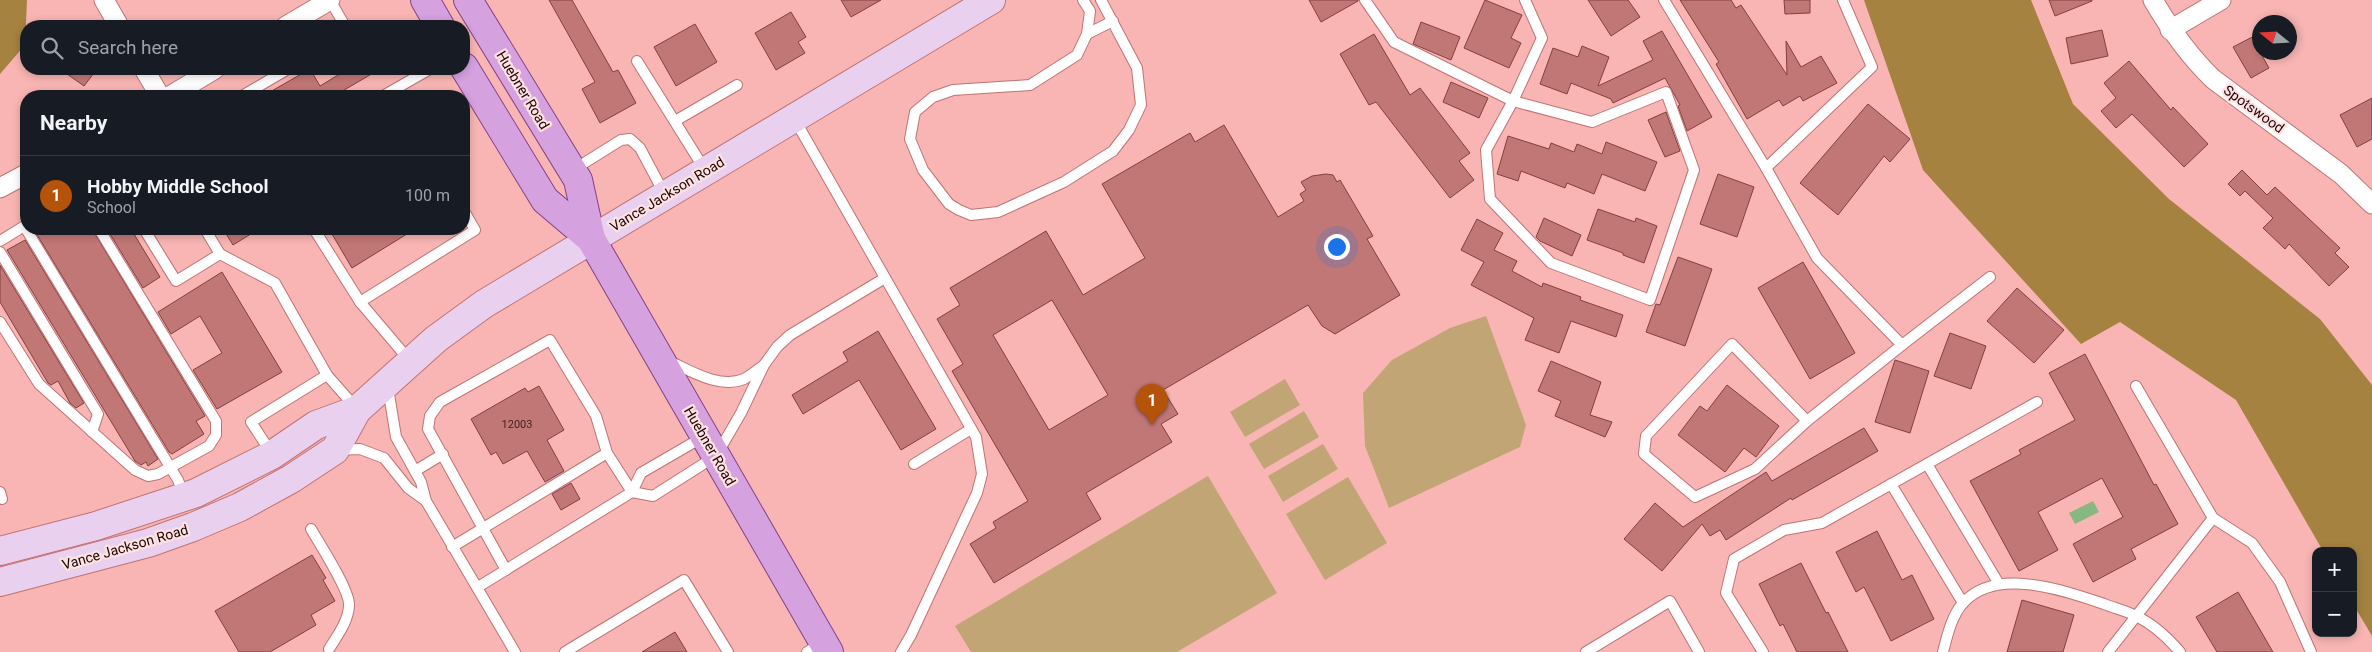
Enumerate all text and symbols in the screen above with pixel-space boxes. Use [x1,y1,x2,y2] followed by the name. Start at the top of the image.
[2252,15,2297,60] north arrow
[20,20,470,75] search box
[38,34,66,62] icon: search
[78,36,178,59] text: Search here
[493,48,553,132] street label: Huebner Road
[2221,82,2287,136] street label: Spotswood
[40,111,107,135] text: Nearby
[607,154,727,234] street label: Vance Jackson Road
[87,175,268,198] text: Hobby Middle School
[51,186,61,205] text: 1
[405,186,450,205] text: 100 m
[87,198,136,217] text: School
[1324,234,1350,260] your location
[1136,384,1168,425] pin: 1
[681,404,739,488] street label: Huebner Road
[502,418,532,431] house number: 12003
[60,521,190,573] street label: Vance Jackson Road
[2312,547,2357,637] map controls
[2312,547,2357,592] button: +
[2312,592,2357,637] button: −

